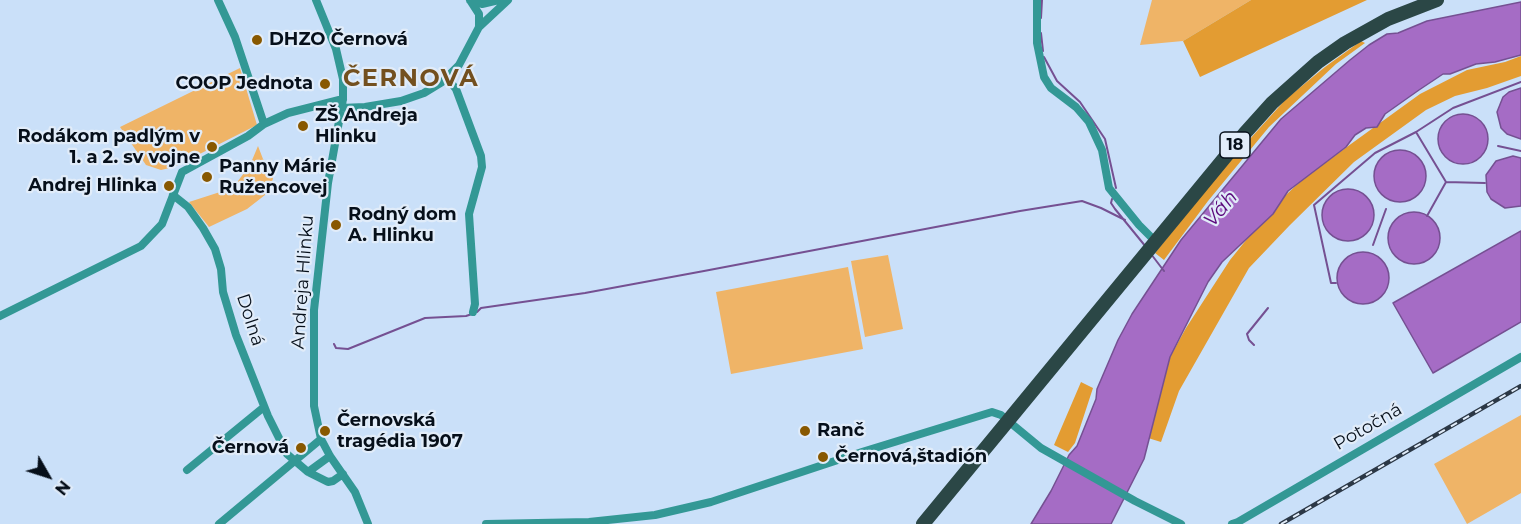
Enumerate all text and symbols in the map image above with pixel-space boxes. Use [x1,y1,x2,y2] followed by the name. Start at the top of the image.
[269,29,408,51] place label: DHZO Černová
[250,33,264,47] marker: DHZO Černová
[343,65,479,93] district label: ČERNOVÁ
[175,73,313,95] place label: COOP Jednota
[318,77,332,91] marker: COOP Jednota
[315,105,418,148] place label: ZŠ Andreja Hlinku
[296,119,310,133] marker: ZŠ Andreja Hlinku
[17,126,200,168] place label: Rodákom padlým v 1. a 2. sv vojne
[1220,132,1250,158] road number: 18
[205,140,219,154] marker: Rodákom padlým v 1. a 2. sv vojne
[219,156,336,198] place label: Panny Márie Ružencovej
[200,170,214,184] marker: Panny Márie Ružencovej
[28,175,157,197] place label: Andrej Hlinka
[162,179,176,193] marker: Andrej Hlinka
[1199,186,1243,232] water label: Váh
[348,204,457,246] place label: Rodný dom A. Hlinku
[288,214,318,350] street label: Andreja Hlinku
[329,218,343,232] marker: Rodný dom A. Hlinku
[231,291,269,349] street label: Dolná
[1330,399,1406,455] street label: Potočná
[337,410,463,452] place label: Černovská tragédia 1907
[817,420,864,442] place label: Ranč
[318,424,332,438] marker: Černovská tragédia 1907
[798,424,812,438] marker: Ranč
[212,437,289,459] place label: Černová
[294,441,308,455] marker: Černová
[18,446,78,506] north arrow
[835,446,987,468] place label: Černová,štadión
[816,450,830,464] marker: Černová,štadión
[51,477,74,499] text: N

